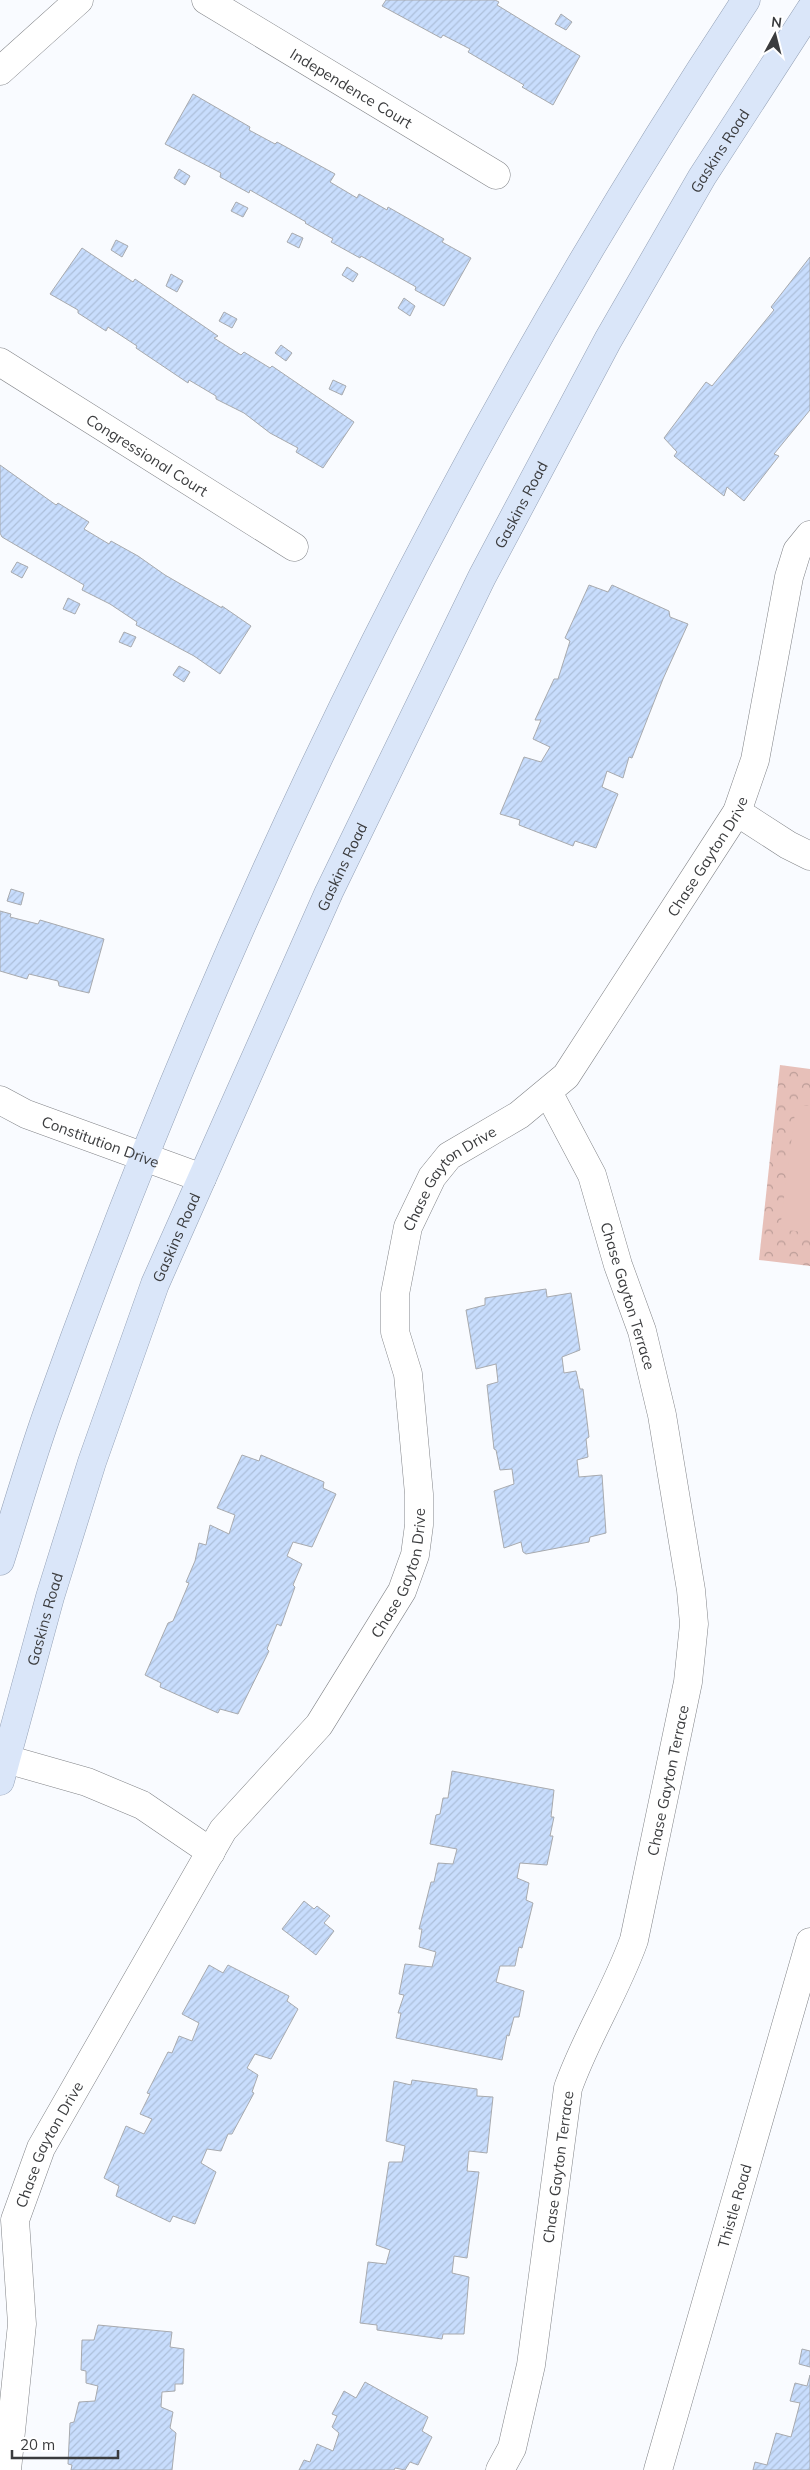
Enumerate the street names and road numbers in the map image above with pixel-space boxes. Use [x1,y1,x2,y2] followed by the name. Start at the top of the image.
[287,44,416,132] street label: Independence Court
[686,105,753,196] street label: Gaskins Road
[83,409,212,500] street label: Congressional Court
[490,458,551,551] street label: Gaskins Road
[662,794,751,920] street label: Chase Gayton Drive
[312,819,371,914] street label: Gaskins Road
[39,1111,162,1171] street label: Constitution Drive
[398,1121,499,1234] street label: Chase Gayton Drive
[148,1190,204,1285] street label: Gaskins Road
[597,1220,659,1372] street label: Chase Gayton Terrace
[366,1508,429,1641] street label: Chase Gayton Drive
[22,1570,67,1668] street label: Gaskins Road
[642,1703,692,1857] street label: Chase Gayton Terrace
[11,2078,87,2210] street label: Chase Gayton Drive
[538,2090,577,2244] street label: Chase Gayton Terrace
[713,2162,755,2250] street label: Thistle Road

